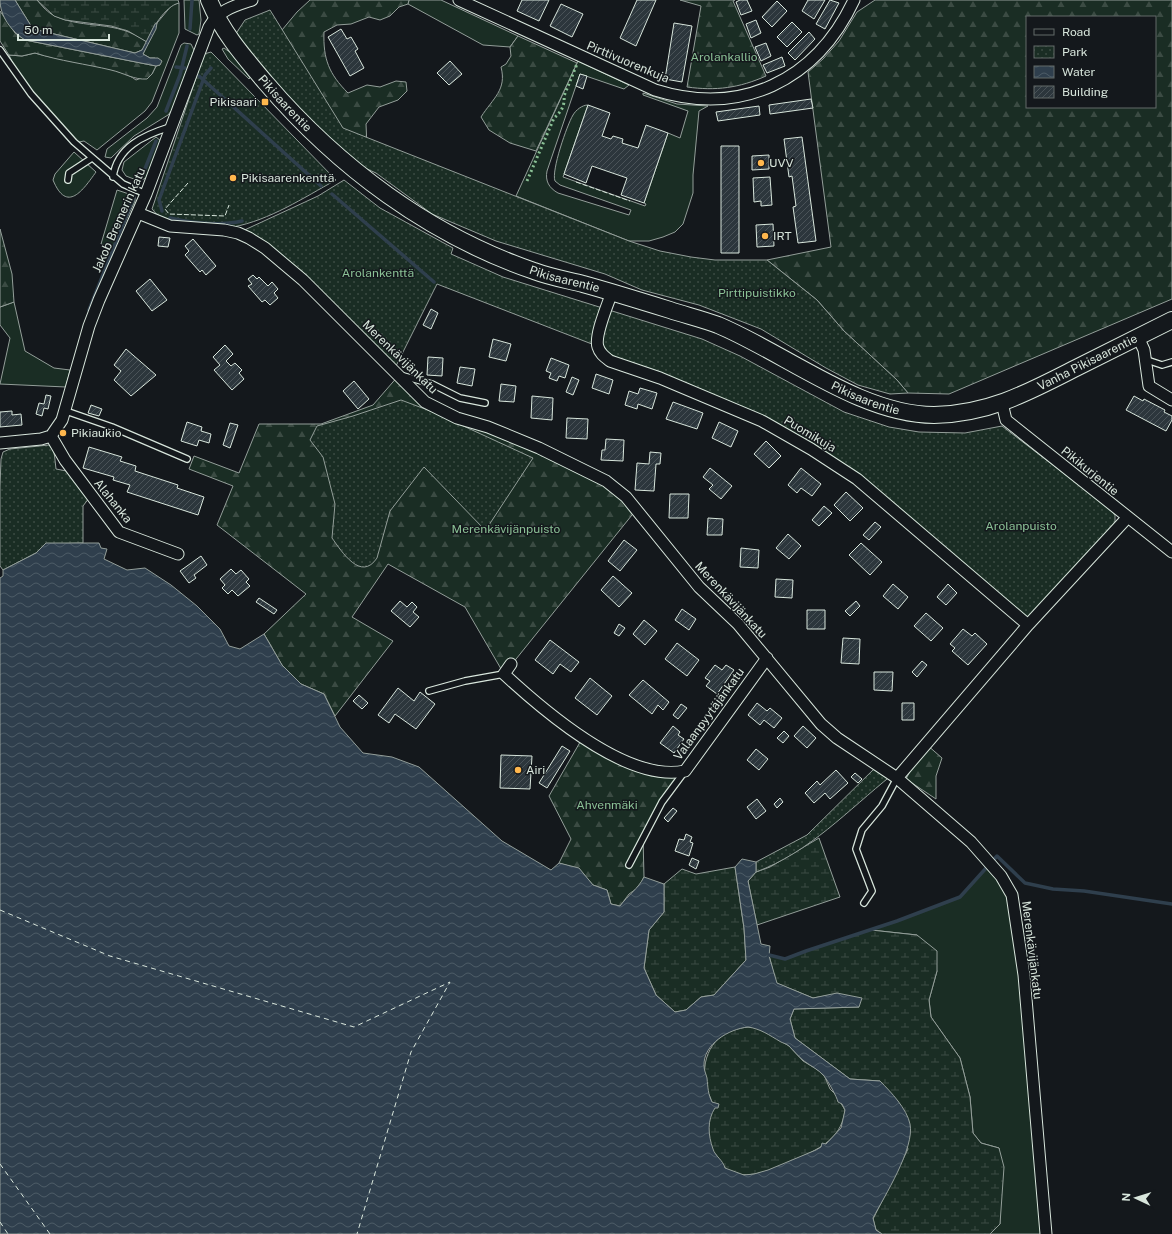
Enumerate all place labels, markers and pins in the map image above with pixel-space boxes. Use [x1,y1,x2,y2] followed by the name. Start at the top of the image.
[210,95,257,109] place label: Pikisaari
[260,97,270,107] marker: Pikisaari
[769,156,794,170] place label: UVV
[756,158,766,168] marker: UVV
[241,171,334,185] place label: Pikisaarenkenttä
[228,173,238,183] marker: Pikisaarenkenttä
[773,229,792,243] place label: IRT
[760,231,770,241] marker: IRT
[71,426,122,440] place label: Pikiaukio
[58,428,68,438] marker: Pikiaukio
[526,763,545,777] place label: Airi
[513,765,523,775] marker: Airi

